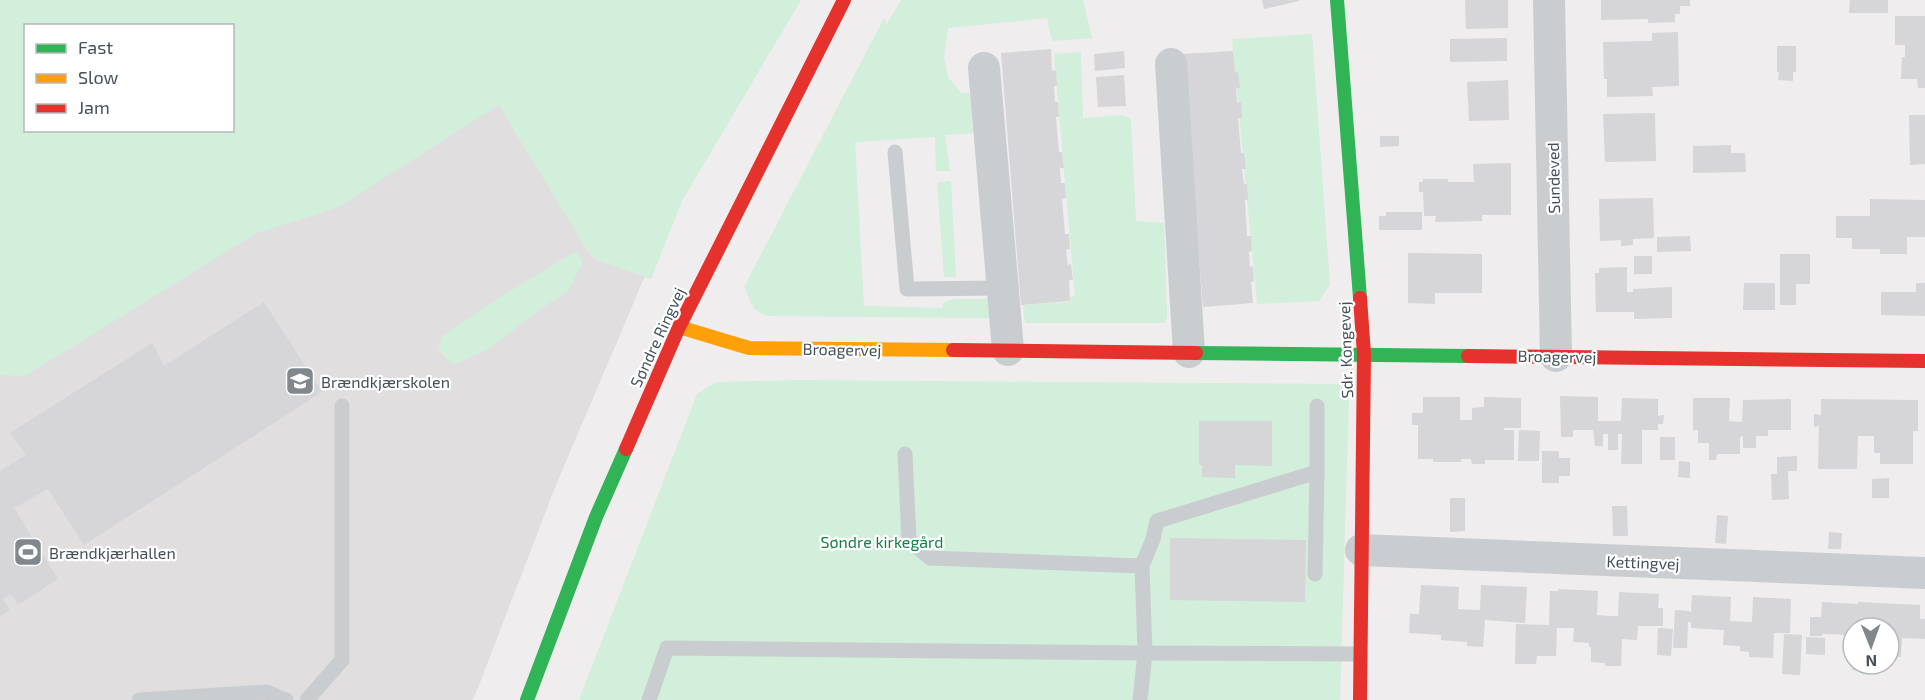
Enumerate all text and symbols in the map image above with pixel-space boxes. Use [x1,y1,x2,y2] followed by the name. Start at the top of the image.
[24,24,234,132] legend
[78,36,113,58] text: Fast
[78,66,119,88] text: Slow
[78,96,110,118] text: Jam
[1543,142,1563,214] street label: Sundeved
[626,284,689,390] street label: Søndre Ringvej
[1334,301,1357,399] street label: Sdr. Kongevej
[802,339,882,360] street label: Broagervej
[1517,346,1597,367] street label: Broagervej
[284,365,316,397] school or university icon: Brændkjærskolen
[321,372,450,392] place label: Brændkjærskolen
[821,532,943,551] park label: Søndre kirkegård
[12,536,44,568] sports icon: Brændkjærhallen
[49,543,176,563] place label: Brændkjærhallen
[1606,551,1680,574] street label: Kettingvej
[1841,616,1901,676] north arrow
[1865,652,1877,671] text: N

